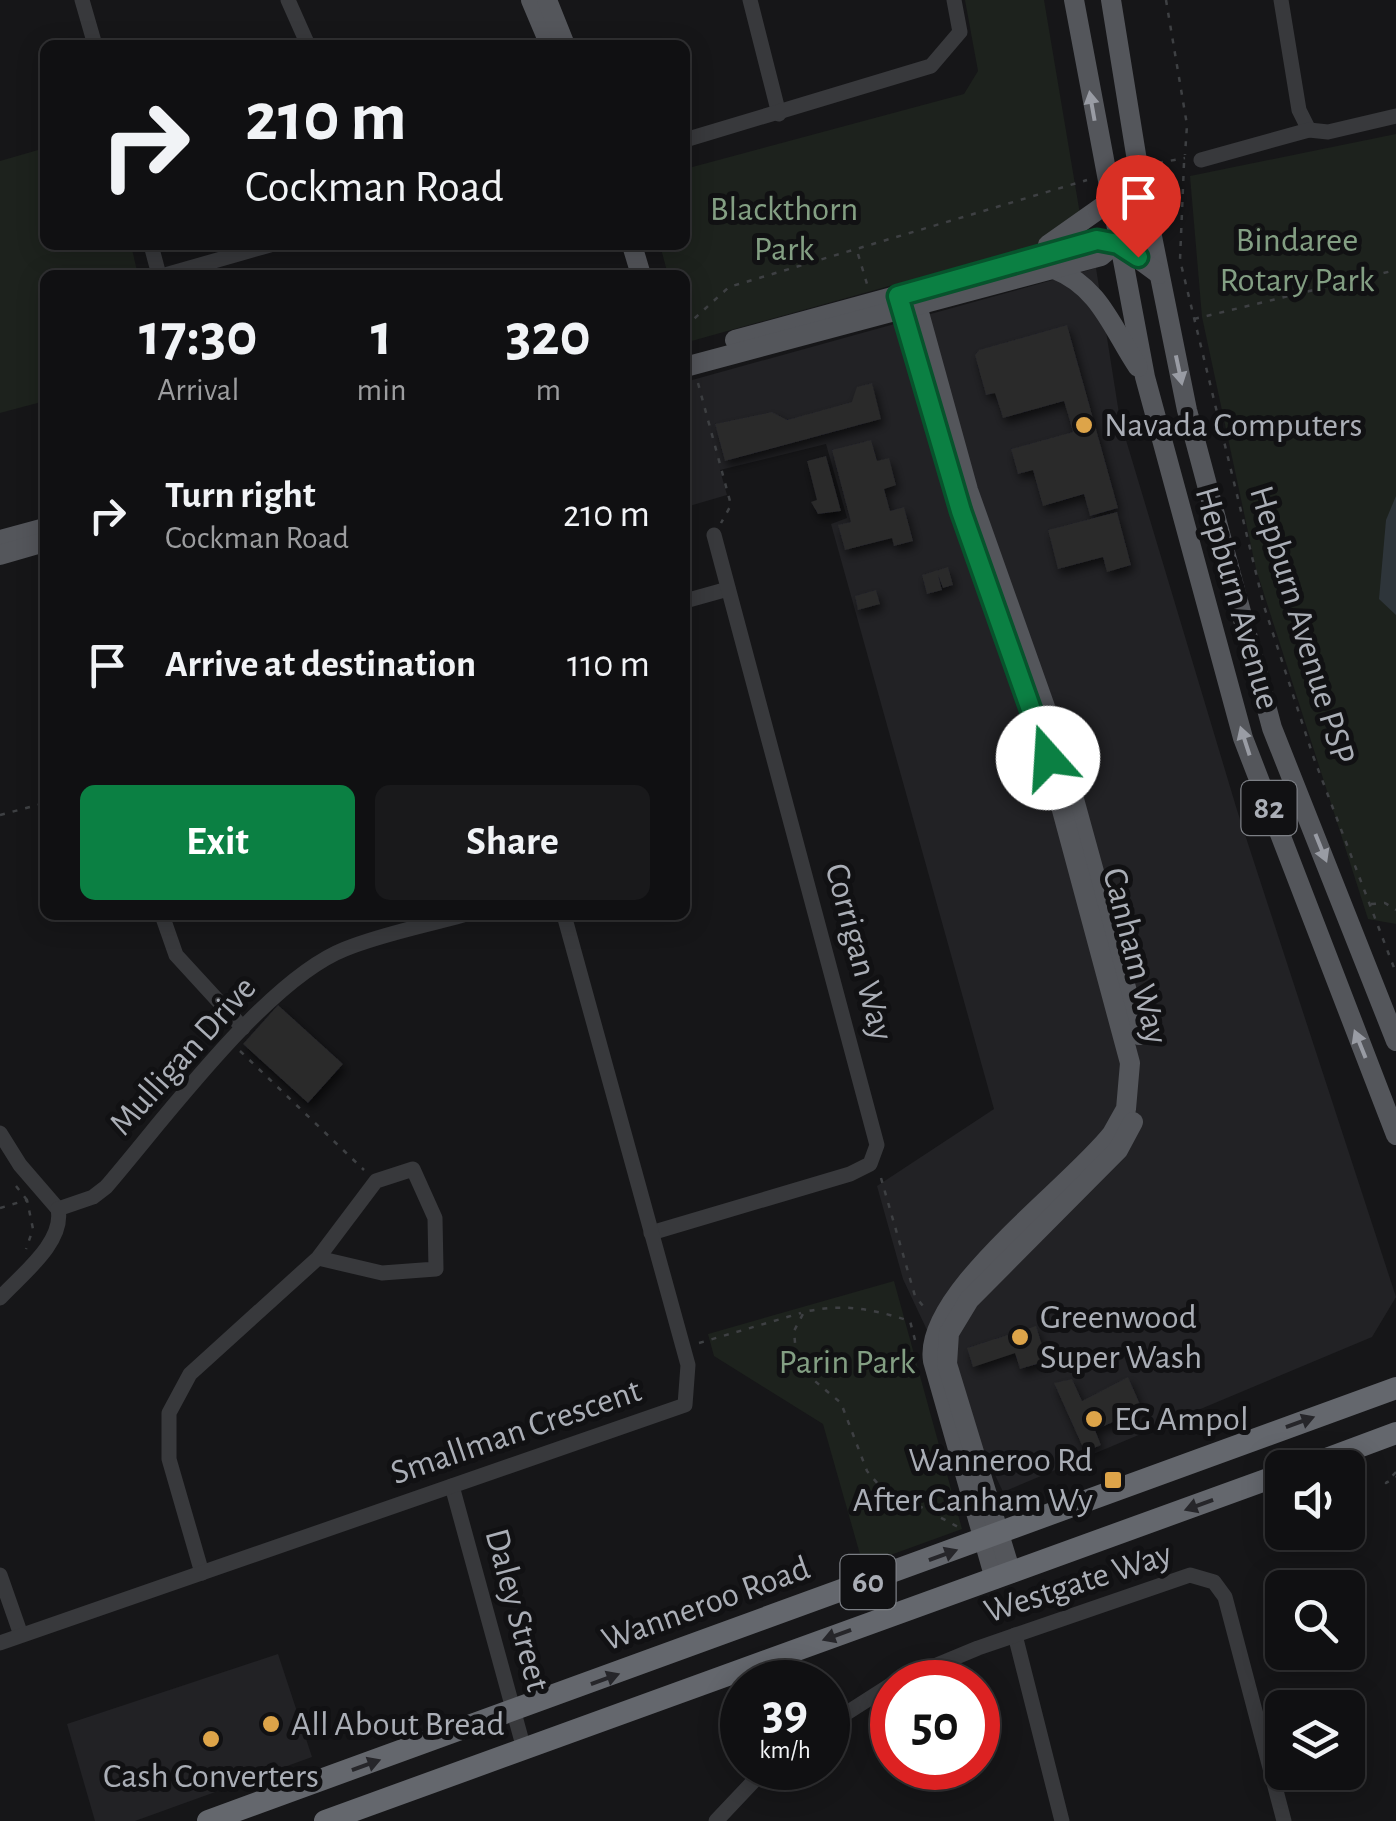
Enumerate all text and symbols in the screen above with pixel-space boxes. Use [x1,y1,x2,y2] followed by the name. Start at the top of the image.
[80,80,210,210] icon: right
[245,83,407,153] text: 210 m
[1084,90,1100,121] one-way arrow
[1096,155,1181,258] pin
[245,165,504,210] text: Cockman Road
[1111,170,1166,225] icon: arrive
[710,192,858,267] park label: Blackthorn Park
[1219,223,1375,298] park label: Bindaree Rotary Park
[139,306,257,366] text: 17:30
[371,306,392,366] text: 1
[505,306,591,366] text: 320
[1171,355,1187,386] one-way arrow
[157,374,239,406] text: Arrival
[357,374,406,406] text: min
[535,374,561,406] text: m
[1104,408,1362,443] place label: Navada Computers
[1073,414,1095,436] marker: Navada Computers
[165,477,315,515] text: Turn right
[1243,482,1361,768] street label: Hepburn Avenue PSP
[1188,483,1286,713] street label: Hepburn Avenue
[80,488,135,543] icon: right
[563,496,650,534] text: 210 m
[165,522,349,554] text: Cockman Road
[80,638,135,693] icon: arrive
[165,646,476,684] text: Arrive at destination
[567,646,650,684] text: 110 m
[996,706,1100,810] position arrow
[1236,725,1251,755] one-way arrow
[1242,781,1296,835] road number: 82
[80,785,355,900] button: Exit
[375,785,650,900] button: Share
[1313,833,1329,863] one-way arrow
[819,860,899,1044] street label: Corrigan Way
[1096,864,1174,1048] street label: Canham Way
[103,970,263,1142] street label: Mulligan Drive
[1352,1029,1368,1059] one-way arrow
[1040,1300,1202,1375] place label: Greenwood Super Wash
[1009,1326,1031,1348] marker: Greenwood Super Wash
[778,1345,916,1380] park label: Parin Park
[386,1373,646,1491] street label: Smallman Crescent
[1114,1402,1249,1437] place label: EG Ampol
[1083,1408,1105,1430] marker: EG Ampol
[1286,1414,1316,1429] one-way arrow
[853,1443,1093,1518] place label: Wanneroo Rd After Canham Wy
[1265,1450,1365,1790] map controls
[1265,1450,1365,1550] button: sound
[1102,1469,1124,1491] marker: Wanneroo Rd After Canham Wy
[1184,1498,1214,1513] one-way arrow
[479,1525,555,1695] street label: Daley Street
[980,1536,1176,1630] street label: Westgate Way
[928,1547,958,1562] one-way arrow
[598,1550,814,1658] street label: Wanneroo Road
[840,1555,896,1609] road number: 60
[1265,1570,1365,1670] button: search
[822,1628,852,1643] one-way arrow
[870,1660,1000,1790] speed limit sign: 50
[590,1671,620,1686] one-way arrow
[762,1688,808,1738] text: 39
[1265,1690,1365,1790] button: layers
[291,1707,505,1742] place label: All About Bread
[260,1713,282,1735] marker: All About Bread
[200,1728,222,1750] marker: Cash Converters
[759,1738,811,1763] text: km/h
[351,1757,381,1772] one-way arrow
[103,1759,319,1794] place label: Cash Converters

